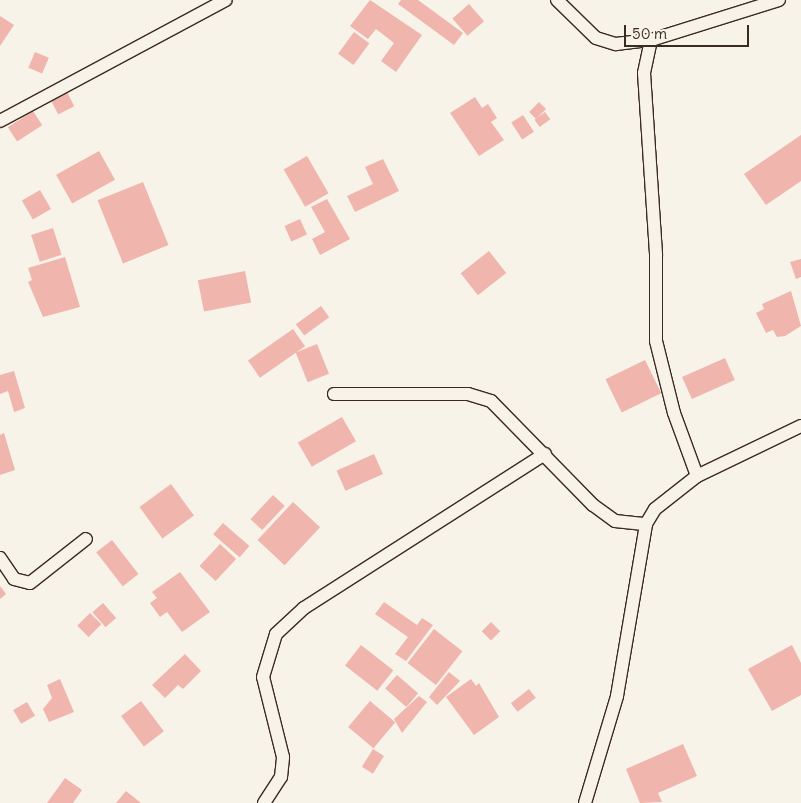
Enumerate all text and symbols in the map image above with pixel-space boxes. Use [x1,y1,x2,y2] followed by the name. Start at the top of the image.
[626,15,751,47] scale bar
[632,24,667,43] text: 50 m

